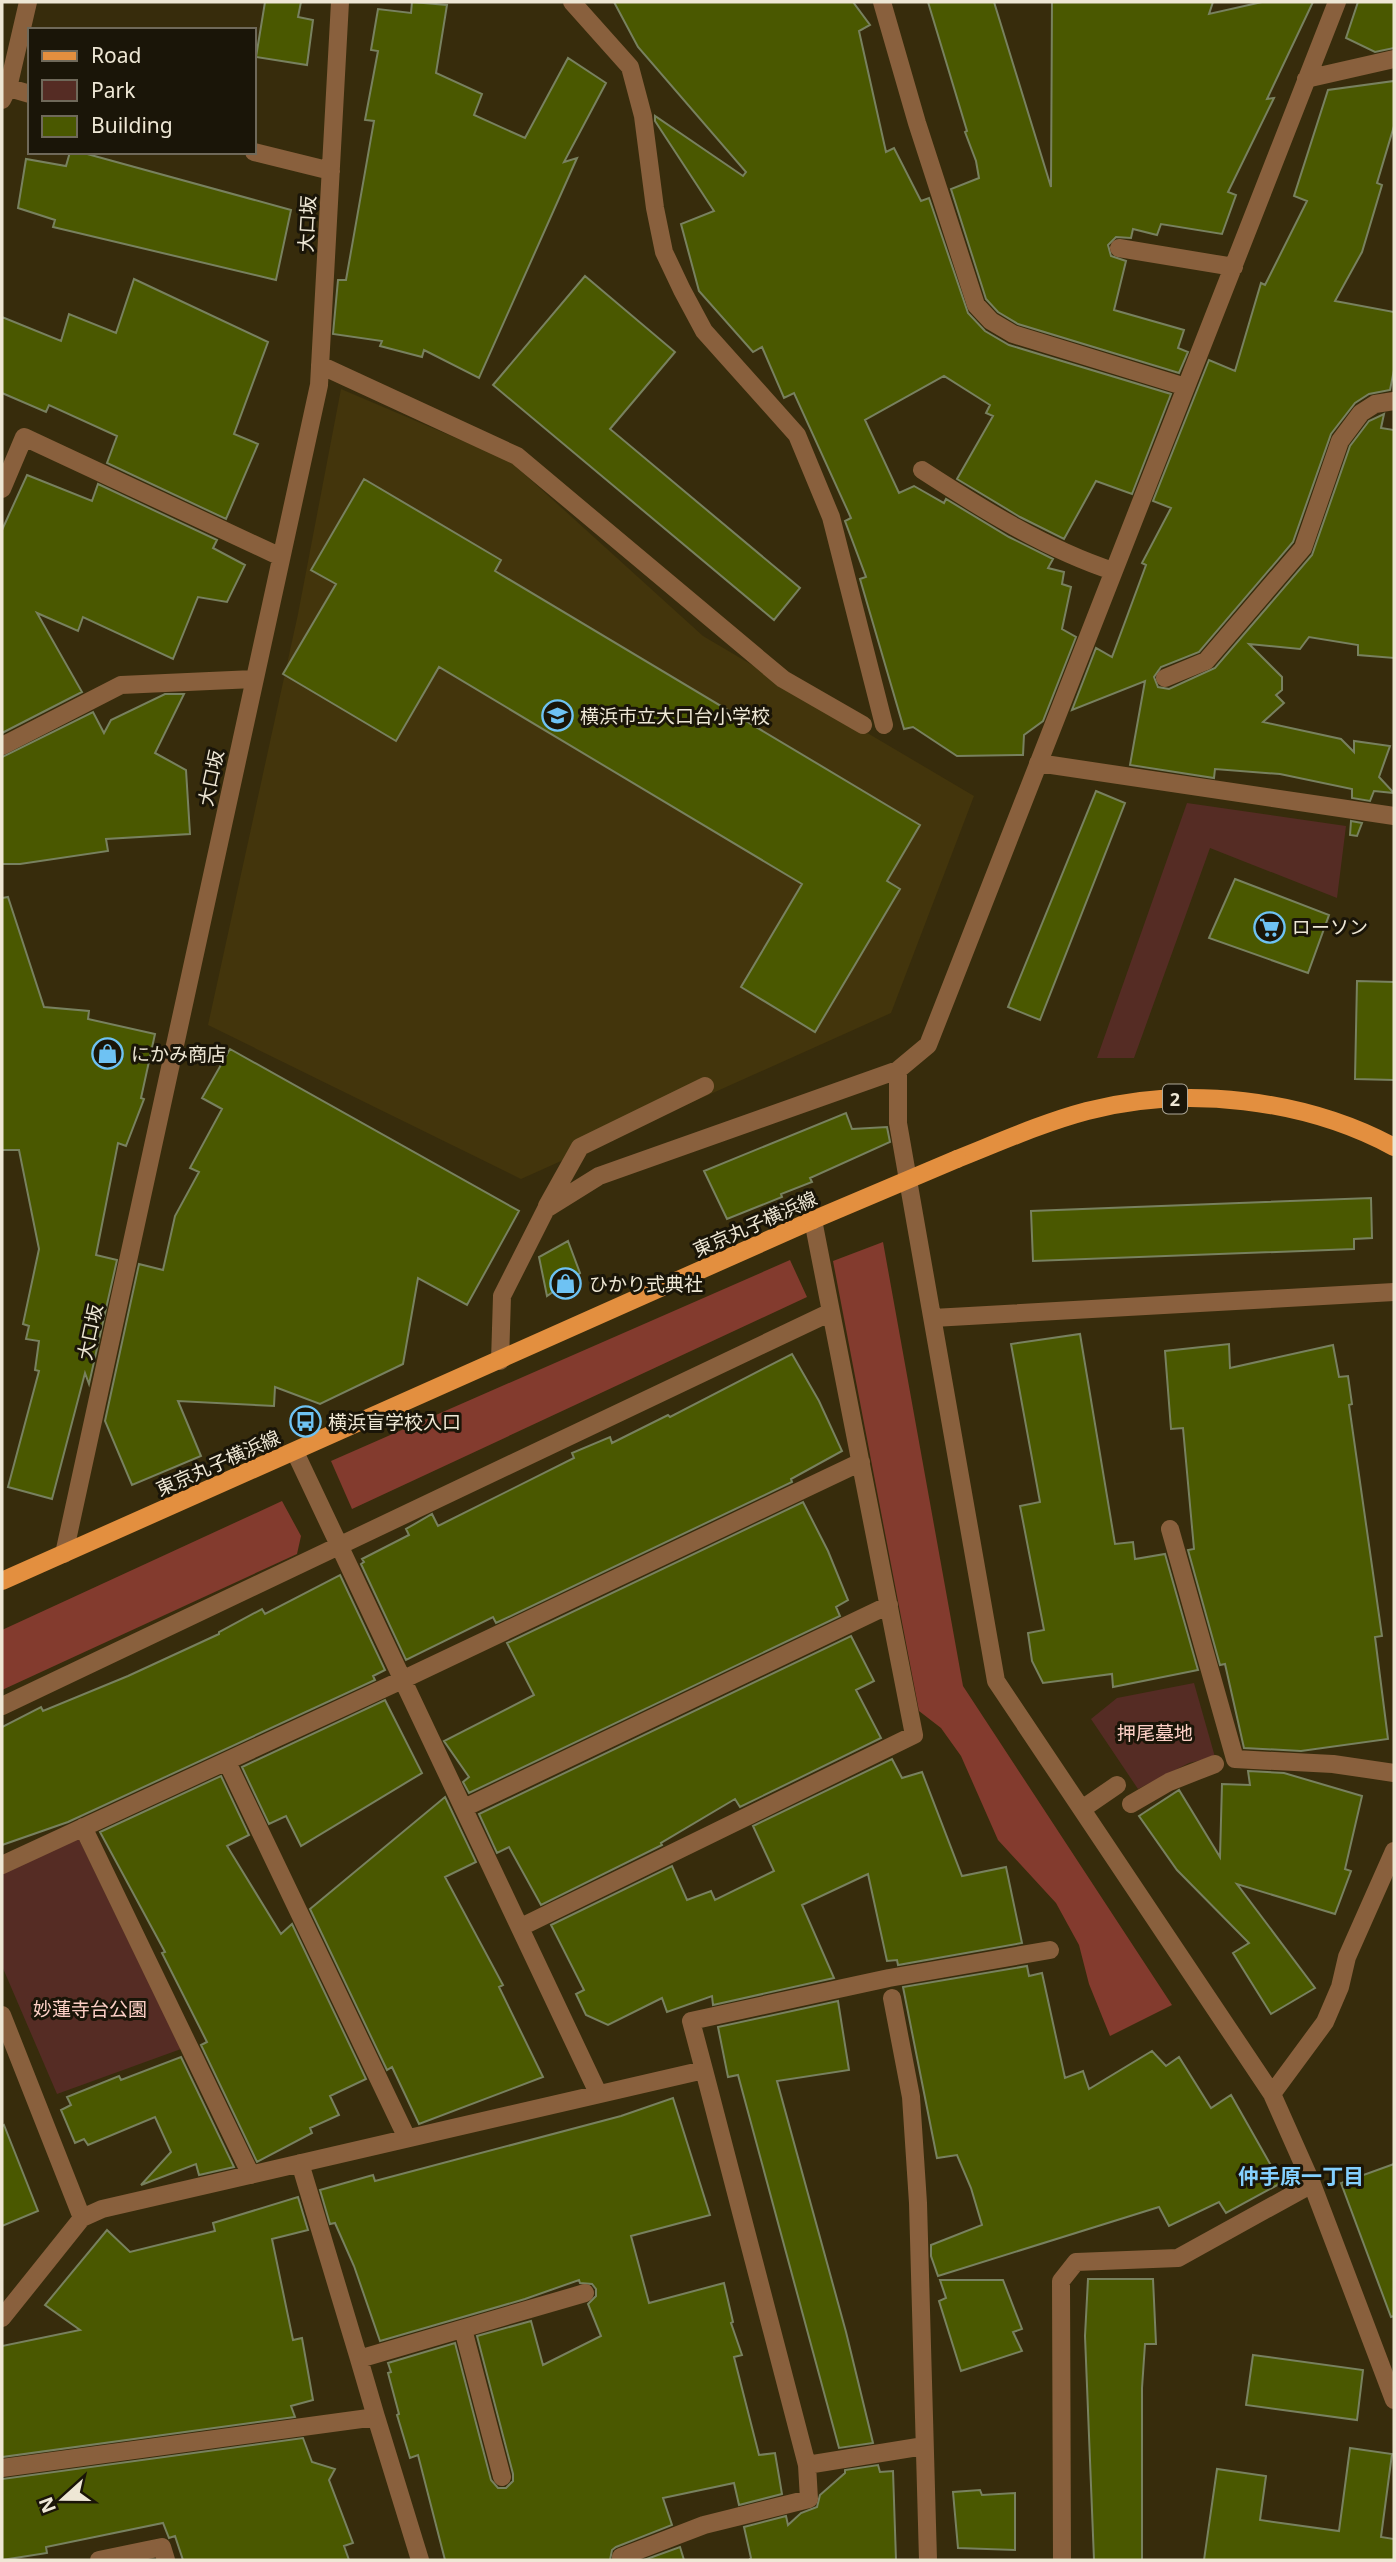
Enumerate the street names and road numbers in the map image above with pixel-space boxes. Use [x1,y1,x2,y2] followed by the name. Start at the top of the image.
[293,195,321,253] street label: 大口坂
[192,747,230,809] street label: 大口坂
[1163,1084,1187,1114] road number: 2
[689,1185,821,1263] street label: 東京丸子横浜線
[71,1301,109,1363] street label: 大口坂
[152,1424,284,1502] street label: 東京丸子横浜線

